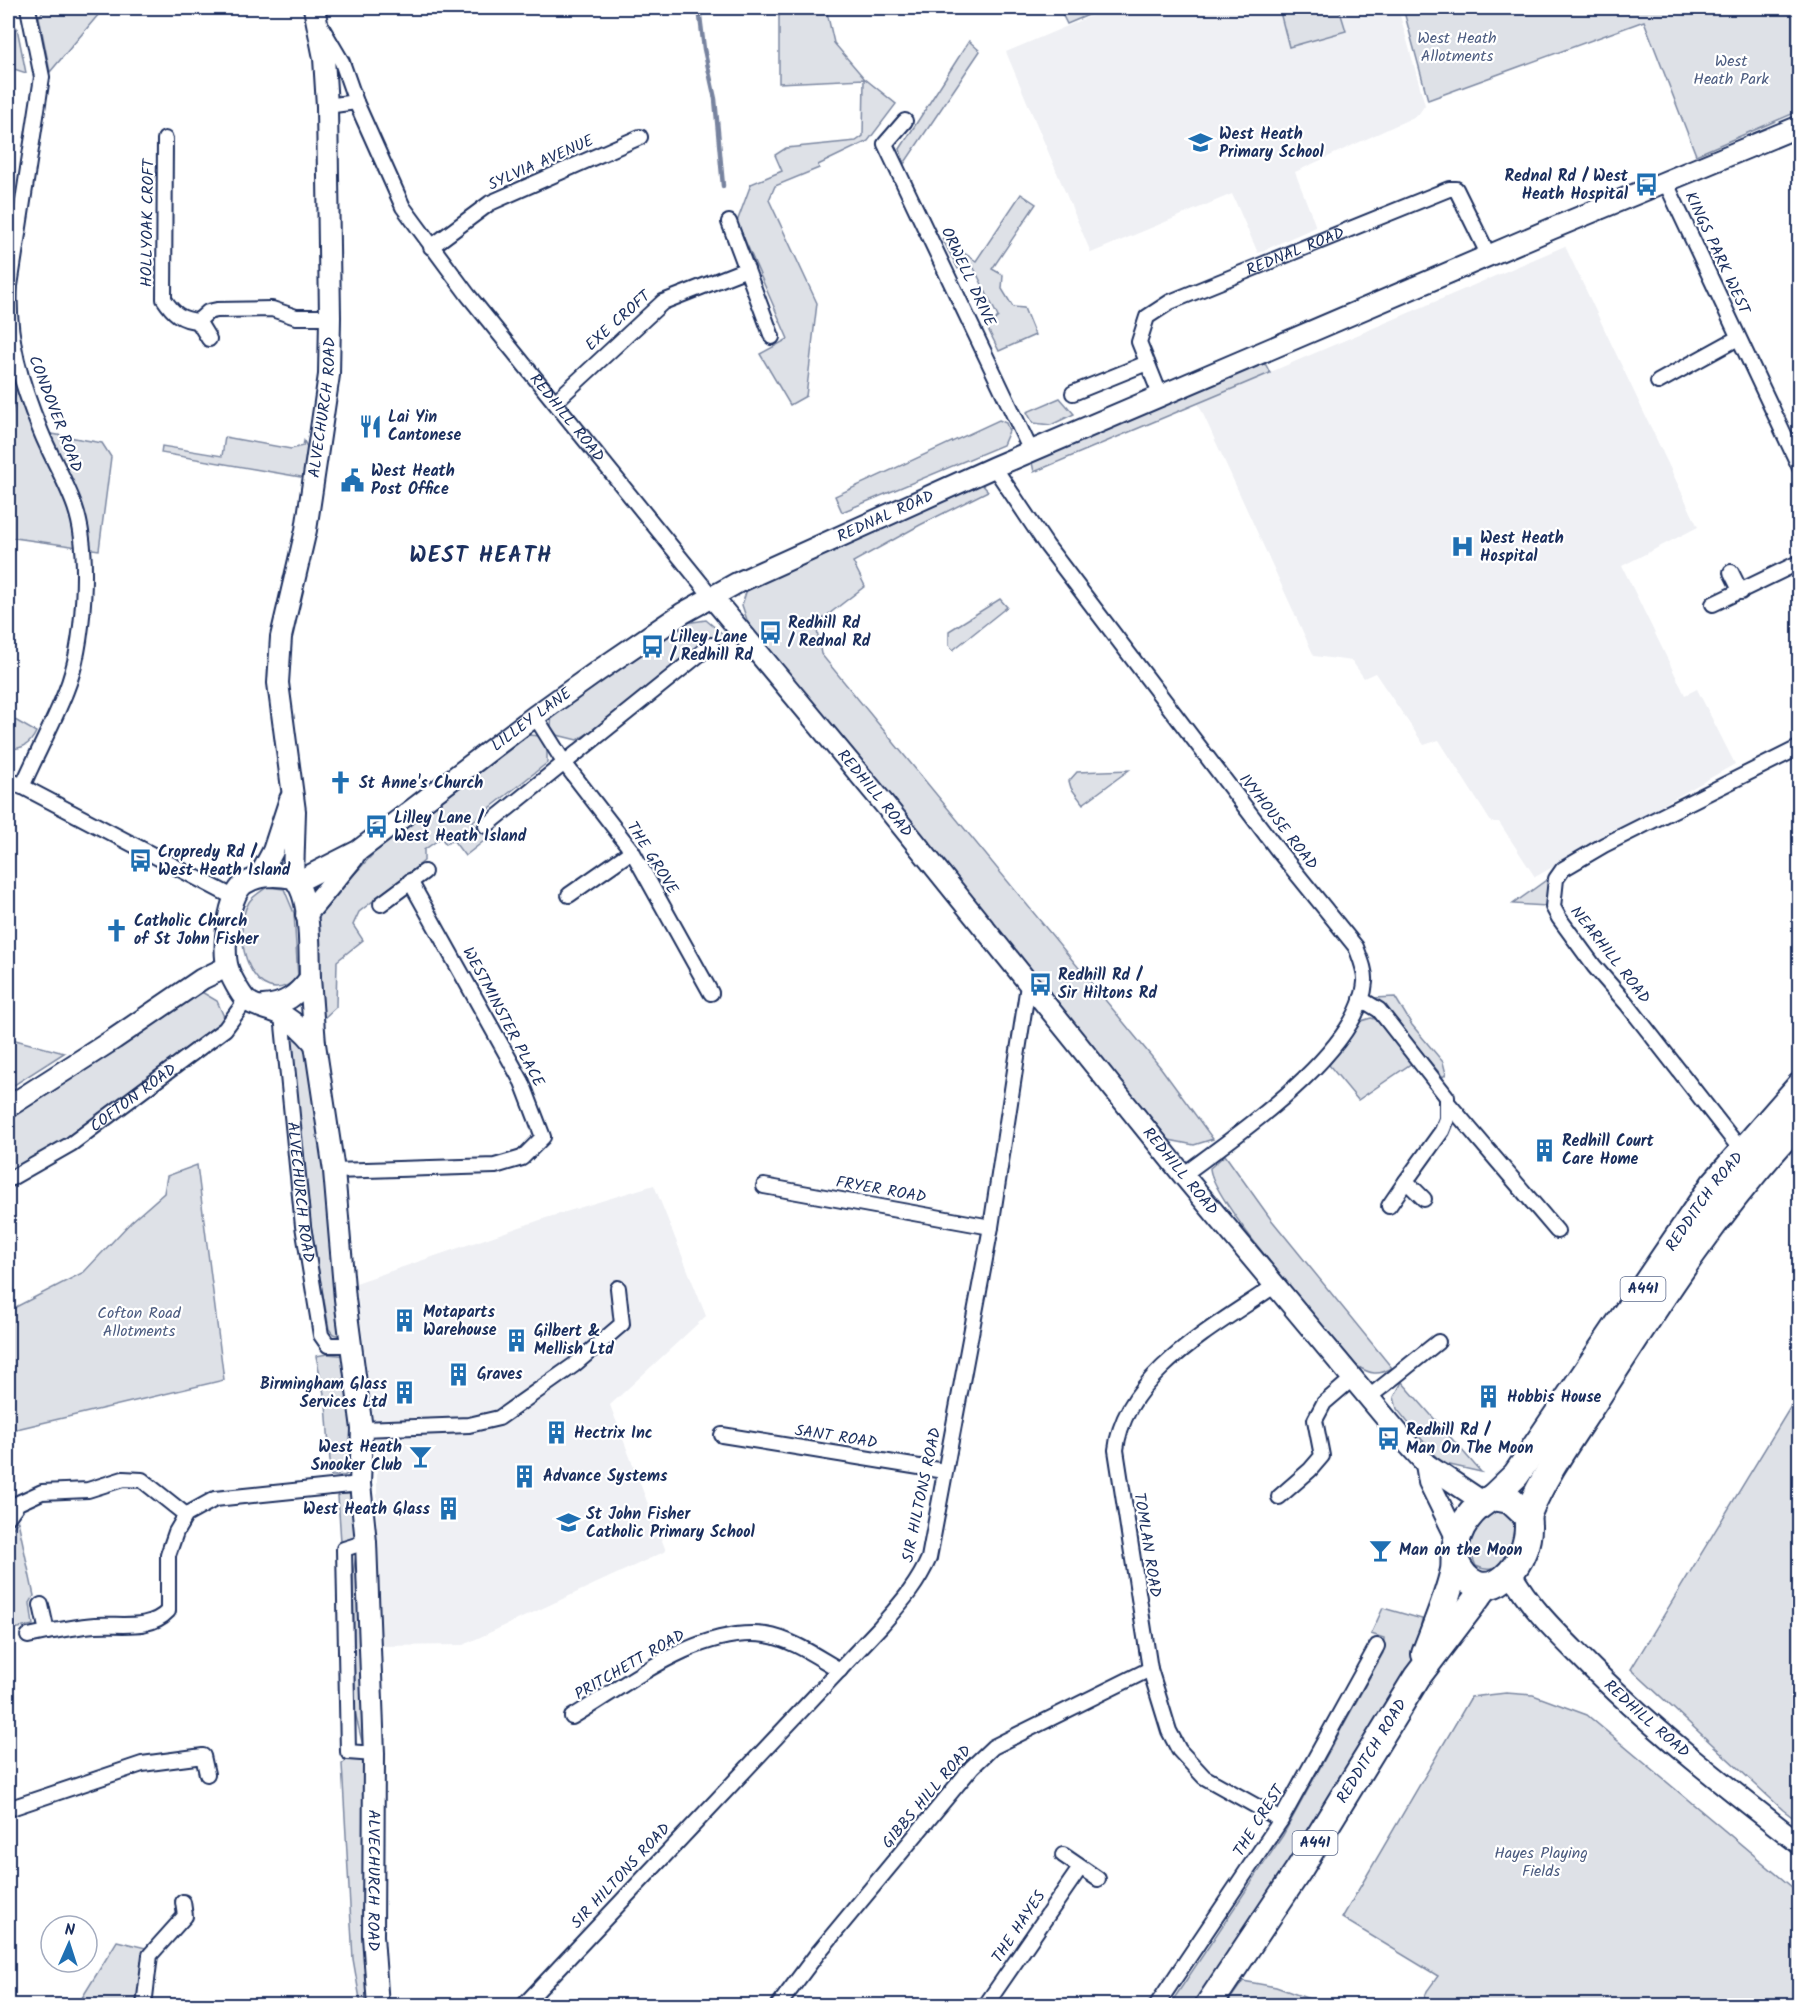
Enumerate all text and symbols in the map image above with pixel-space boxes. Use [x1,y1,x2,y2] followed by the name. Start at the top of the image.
[1417,26,1497,69] park label: West Heath Allotments
[1693,49,1769,92] park label: West Heath Park
[1219,122,1325,165] place label: West Heath Primary School
[484,128,598,197] street label: SYLVIA AVENUE
[1188,130,1214,156] school or university icon: West Heath Primary School
[134,157,162,287] street label: HOLLYOAK CROFT
[1504,164,1629,207] place label: Rednal Rd / West Heath Hospital
[1633,172,1659,198] bus stop icon: Rednal Rd / West Heath Hospital
[1678,188,1757,320] street label: KINGS PARK WEST
[1242,220,1348,282] street label: REDNAL ROAD
[934,223,1002,332] street label: ORWELL DRIVE
[580,284,657,357] street label: EXE CROFT
[301,337,342,479] street label: ALVECHURCH ROAD
[21,352,89,476] street label: CONDOVER ROAD
[523,368,611,468] street label: REDHILL ROAD
[388,405,462,448] place label: Lai Yin Cantonese
[357,413,383,439] restaurant icon: Lai Yin Cantonese
[371,459,455,502] place label: West Heath Post Office
[340,467,366,493] public building icon: West Heath Post Office
[833,483,938,549] street label: REDNAL ROAD
[1480,526,1564,569] place label: West Heath Hospital
[1449,534,1475,560] hospital icon: West Heath Hospital
[409,539,553,574] district label: WEST HEATH
[787,611,871,654] place label: Redhill Rd / Rednal Rd
[757,619,783,645] bus stop icon: Redhill Rd / Rednal Rd
[669,625,753,668] place label: Lilley Lane / Redhill Rd
[639,633,665,659] bus stop icon: Lilley Lane / Redhill Rd
[486,681,577,758] street label: LILLEY LANE
[831,744,919,843] street label: REDHILL ROAD
[1232,769,1324,875] street label: IVYHOUSE ROAD
[328,770,354,796] church icon: St Anne's Church
[359,771,483,796] place label: St Anne's Church
[394,806,527,849] place label: Lilley Lane / West Heath Island
[363,814,389,840] bus stop icon: Lilley Lane / West Heath Island
[620,817,685,900] street label: THE GROVE
[158,840,291,883] place label: Cropredy Rd / West Heath Island
[127,848,153,874] bus stop icon: Cropredy Rd / West Heath Island
[1564,901,1656,1009] street label: NEARHILL ROAD
[134,909,260,952] place label: Catholic Church of St John Fisher
[103,917,129,943] church icon: Catholic Church of St John Fisher
[455,942,551,1092] street label: WESTMINSTER PLACE
[1058,963,1157,1006] place label: Redhill Rd / Sir Hiltons Rd
[1027,971,1053,997] bus stop icon: Redhill Rd / Sir Hiltons Rd
[84,1057,182,1138] street label: COFTON ROAD
[280,1120,321,1264] street label: ALVECHURCH ROAD
[1137,1122,1224,1221] street label: REDHILL ROAD
[1562,1129,1655,1172] place label: Redhill Court Care Home
[1531,1137,1557,1163] building icon: Redhill Court Care Home
[1659,1146,1750,1257] street label: REDDITCH ROAD
[834,1170,928,1210] street label: FRYER ROAD
[1620,1277,1666,1301] road number: A441
[423,1300,497,1343] place label: Motaparts Warehouse
[97,1301,182,1344] park label: Cofton Road Allotments
[392,1308,418,1334] building icon: Motaparts Warehouse
[534,1319,614,1362] place label: Gilbert & Mellish Ltd
[503,1327,529,1353] building icon: Gilbert & Mellish Ltd
[446,1361,472,1387] building icon: Graves
[477,1362,523,1387] place label: Graves
[260,1372,388,1415] place label: Birmingham Glass Services Ltd
[392,1380,418,1406] building icon: Birmingham Glass Services Ltd
[1476,1384,1502,1410] building icon: Hobbis House
[1507,1385,1602,1410] place label: Hobbis House
[793,1418,879,1456] street label: SANT ROAD
[1406,1418,1534,1461] place label: Redhill Rd / Man On The Moon
[543,1420,569,1446] building icon: Hectrix Inc
[574,1421,653,1446] place label: Hectrix Inc
[896,1425,948,1565] street label: SIR HILTONS ROAD
[1375,1426,1401,1452] bus stop icon: Redhill Rd / Man On The Moon
[311,1435,402,1478] place label: West Heath Snooker Club
[407,1443,433,1469] bar icon: West Heath Snooker Club
[512,1463,538,1489] building icon: Advance Systems
[543,1464,668,1489] place label: Advance Systems
[1126,1491,1168,1599] street label: TOMLAN ROAD
[435,1496,461,1522] building icon: West Heath Glass
[303,1497,431,1522] place label: West Heath Glass
[586,1502,755,1545] place label: St John Fisher Catholic Primary School
[555,1510,581,1536] school or university icon: St John Fisher Catholic Primary School
[1368,1537,1394,1563] bar icon: Man on the Moon
[1399,1538,1522,1563] place label: Man on the Moon
[570,1623,690,1707] street label: PRITCHETT ROAD
[1598,1674,1695,1764] street label: REDHILL ROAD
[1330,1694,1413,1808] street label: REDDITCH ROAD
[876,1740,978,1854] street label: GIBBS HILL ROAD
[1227,1779,1292,1862] street label: THE CREST
[360,1809,387,1952] street label: ALVECHURCH ROAD
[565,1817,677,1935] street label: SIR HILTONS ROAD
[1292,1831,1338,1855] road number: A441
[1494,1841,1588,1884] park label: Hayes Playing Fields
[986,1885,1053,1968] street label: THE HAYES
[39,1914,99,1974] north arrow
[64,1918,75,1943] text: N

